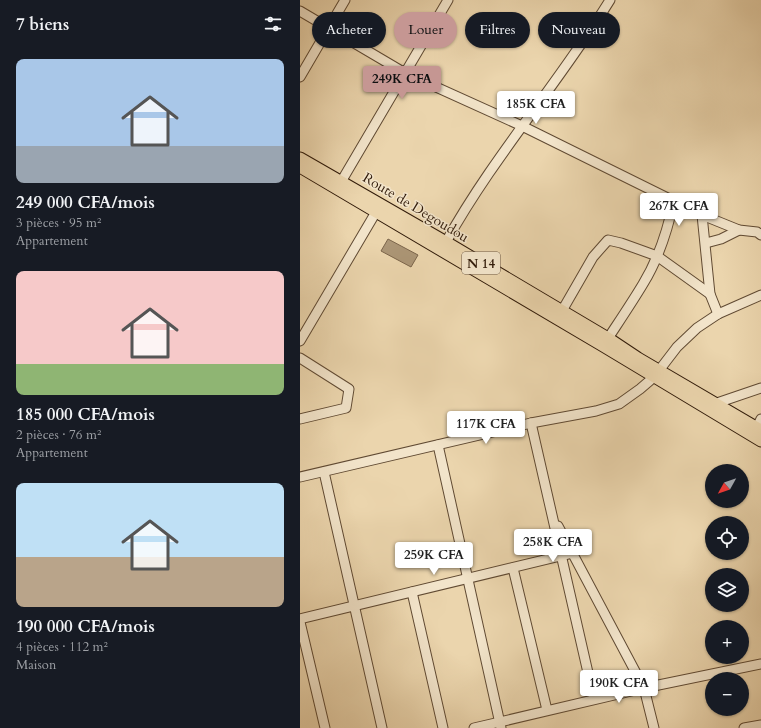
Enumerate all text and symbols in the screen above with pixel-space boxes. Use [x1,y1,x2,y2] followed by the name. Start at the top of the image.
[312,12,386,48] chip: Acheter
[394,12,457,48] chip: Louer
[465,12,530,48] chip: Filtres
[538,12,620,48] chip: Nouveau
[16,13,69,36] text: 7 biens
[262,13,284,35] icon: filters
[361,66,443,100] pin: 249K CFA
[372,70,432,88] text: 249K CFA
[114,85,186,157] icon: home
[495,91,577,125] pin: 185K CFA
[506,95,566,113] text: 185K CFA
[359,168,473,247] street label: Route de Degoudou
[16,191,155,214] text: 249 000 CFA/mois
[638,193,720,227] pin: 267K CFA
[649,197,709,215] text: 267K CFA
[16,214,101,232] text: 3 pièces · 95 m²
[16,232,88,250] text: Appartement
[462,252,500,274] road number: N 14
[114,297,186,369] icon: home
[16,403,155,426] text: 185 000 CFA/mois
[445,411,527,445] pin: 117K CFA
[456,415,516,433] text: 117K CFA
[16,426,101,444] text: 2 pièces · 76 m²
[16,444,88,462] text: Appartement
[705,464,749,508] north arrow
[705,464,749,716] map controls
[114,509,186,581] icon: home
[705,516,749,560] button: locate
[512,529,594,563] pin: 258K CFA
[523,533,583,551] text: 258K CFA
[393,542,475,576] pin: 259K CFA
[404,546,464,564] text: 259K CFA
[705,568,749,612] button: layers
[16,615,155,638] text: 190 000 CFA/mois
[705,620,749,664] button: +
[16,638,108,656] text: 4 pièces · 112 m²
[16,656,56,674] text: Maison
[578,670,660,704] pin: 190K CFA
[705,672,749,716] button: −
[589,674,649,692] text: 190K CFA

